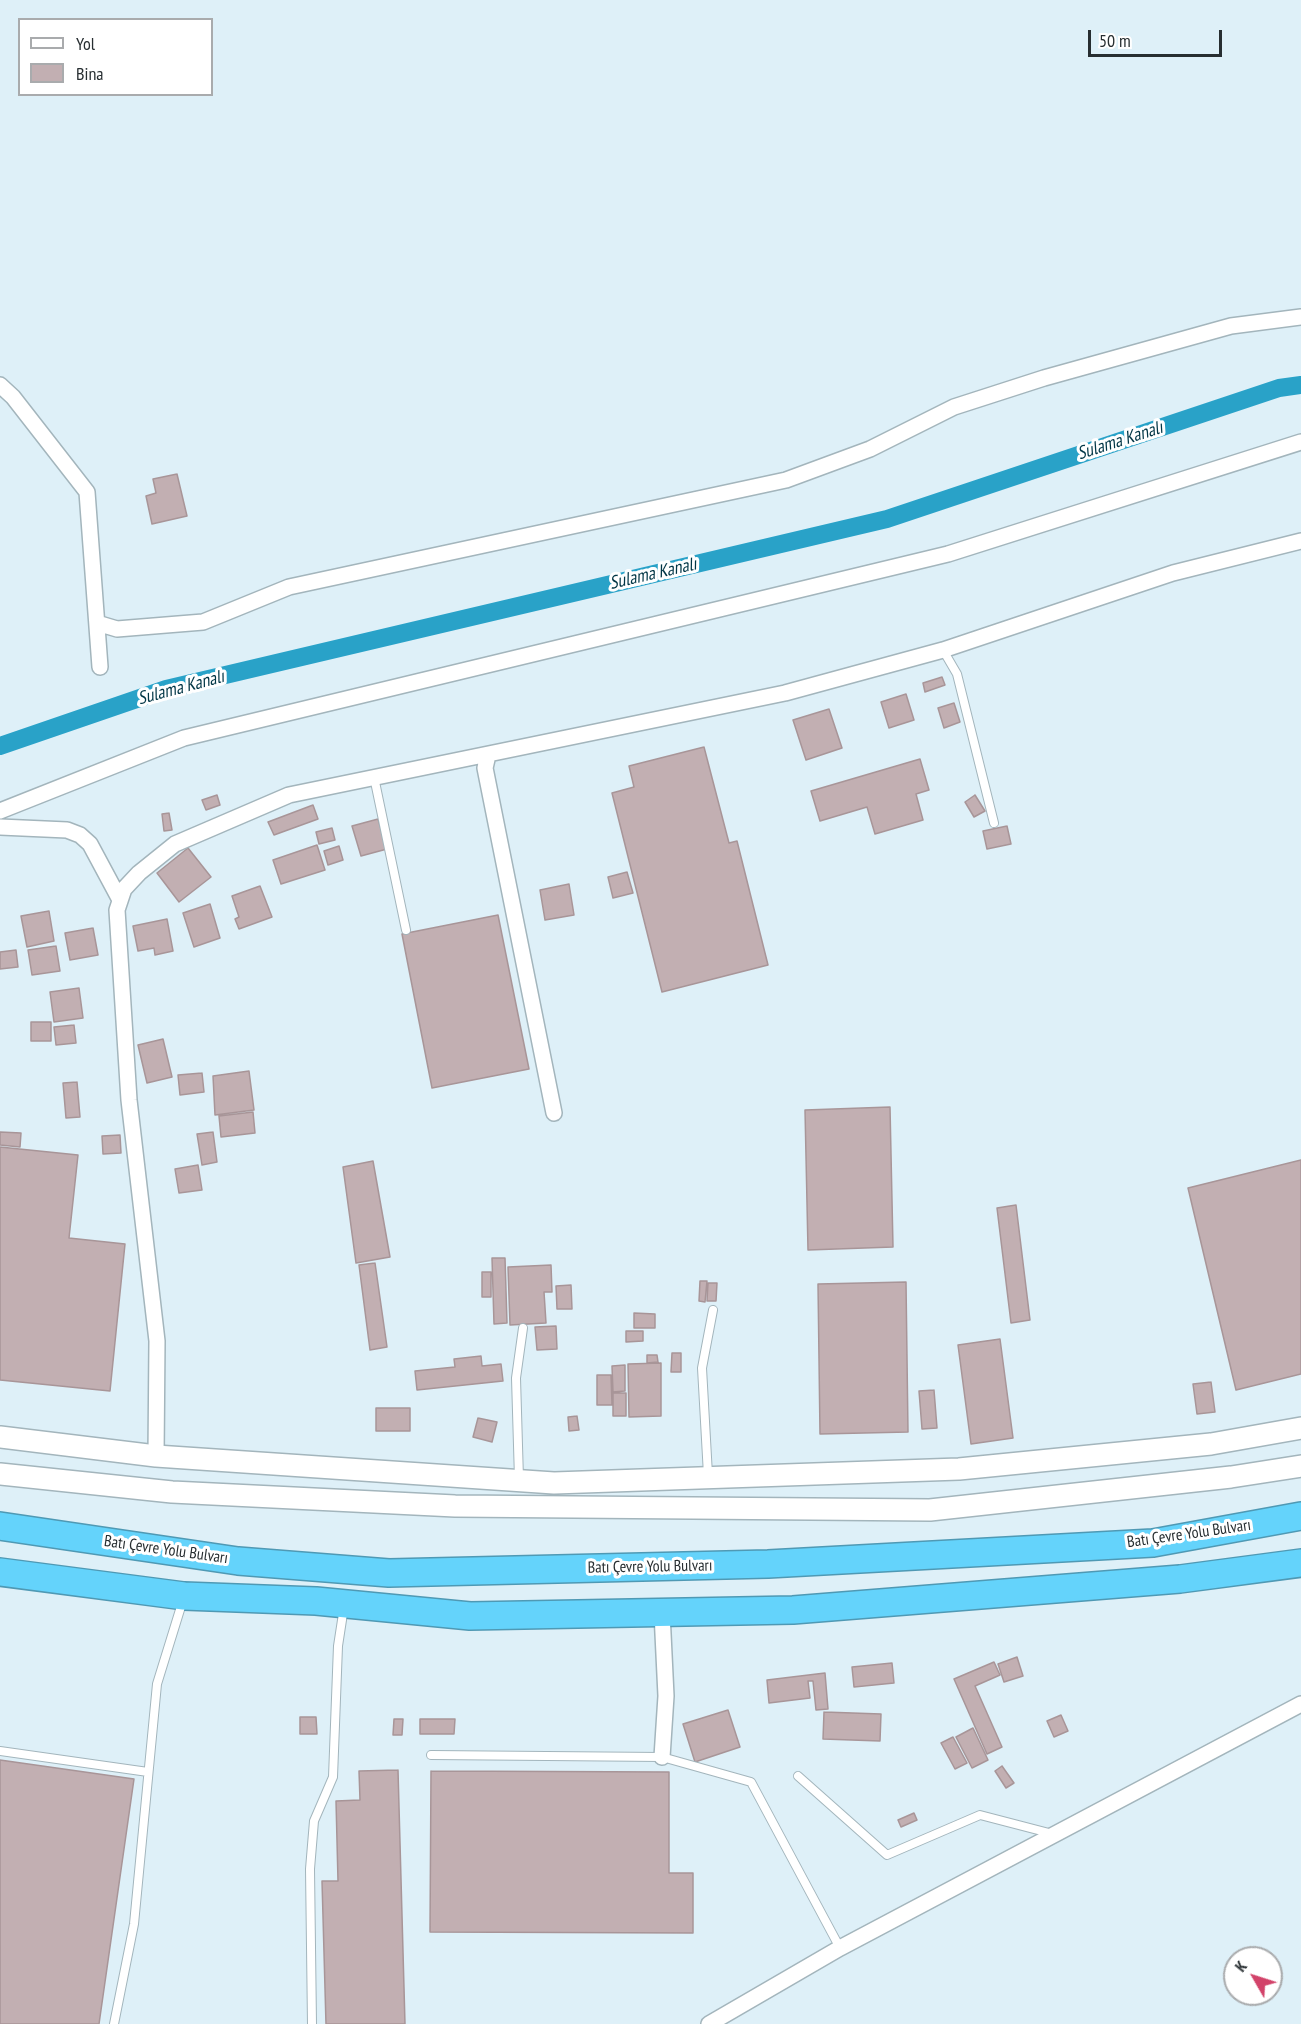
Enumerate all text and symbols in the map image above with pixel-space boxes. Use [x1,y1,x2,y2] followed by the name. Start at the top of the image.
[18,18,213,96] legend
[1091,18,1224,56] scale bar
[1099,29,1131,52] text: 50 m
[76,32,95,55] text: Yol
[76,62,104,85] text: Bina
[1075,417,1165,465] water label: Sulama Kanalı
[607,554,699,594] water label: Sulama Kanalı
[135,666,227,710] water label: Sulama Kanalı
[1126,1516,1252,1552] street label: Batı Çevre Yolu Bulvarı
[103,1532,229,1568] street label: Batı Çevre Yolu Bulvarı
[587,1556,713,1578] street label: Batı Çevre Yolu Bulvarı
[1223,1946,1283,2006] north arrow
[1230,1956,1251,1975] text: K

